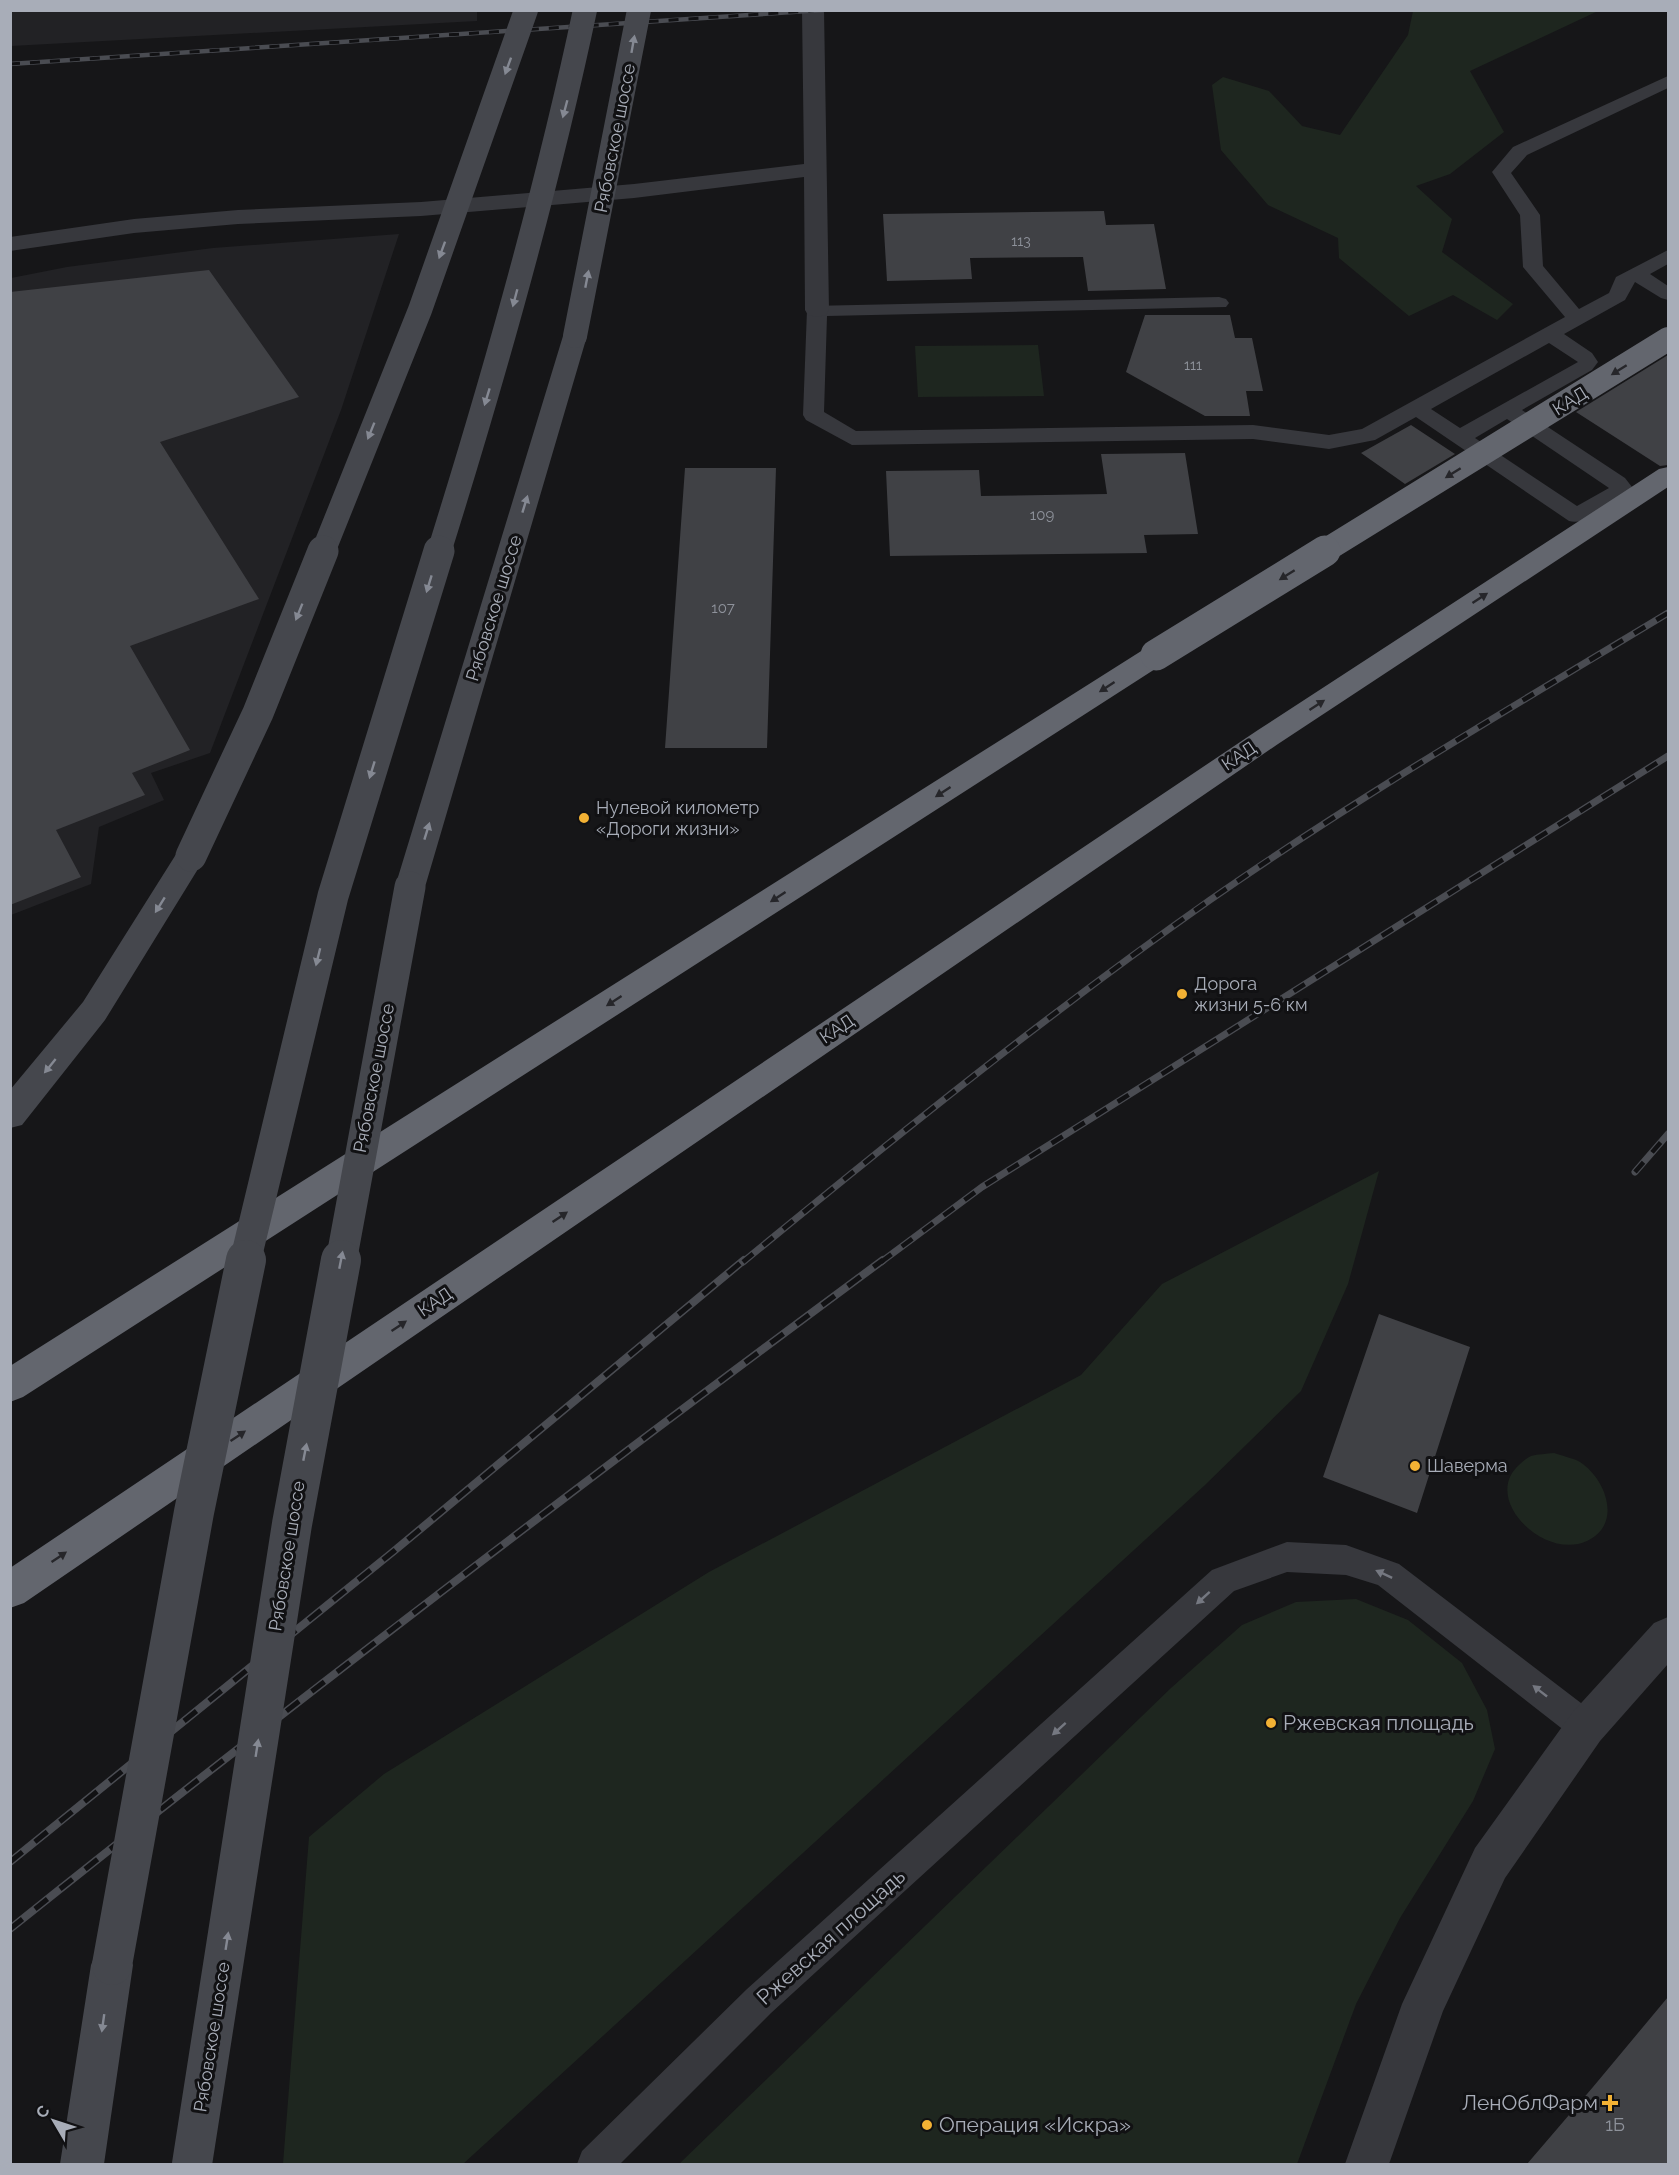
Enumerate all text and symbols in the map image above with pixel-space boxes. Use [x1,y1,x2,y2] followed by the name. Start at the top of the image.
[629,34,638,53] one-way arrow
[502,57,512,75] one-way arrow
[590,61,639,214] street label: Рябовское шоссе
[559,100,569,118] one-way arrow
[1011,233,1031,249] house number: 113
[437,241,447,259] one-way arrow
[583,269,592,288] one-way arrow
[510,288,520,307] one-way arrow
[1184,357,1202,373] house number: 111
[1611,365,1627,376] one-way arrow
[1548,382,1591,419] street label: КАД
[481,388,491,406] one-way arrow
[366,423,376,441] one-way arrow
[1445,467,1461,478] one-way arrow
[521,495,530,513] one-way arrow
[1030,506,1054,524] house number: 109
[461,532,526,683] street label: Рябовское шоссе
[1279,569,1295,580] one-way arrow
[424,575,433,593] one-way arrow
[1472,593,1488,604] one-way arrow
[711,599,735,617] house number: 107
[293,603,303,621] one-way arrow
[1099,681,1115,692] one-way arrow
[1309,699,1325,710] one-way arrow
[1217,737,1260,775] street label: КАД
[367,761,376,779] one-way arrow
[934,786,951,797] one-way arrow
[596,797,759,839] place label: Нулевой километр «Дороги жизни»
[577,811,591,825] marker: Нулевой километр «Дороги жизни»
[423,822,432,840] one-way arrow
[770,891,786,902] one-way arrow
[155,897,166,913] one-way arrow
[312,948,322,967] one-way arrow
[1194,973,1308,1015] place label: Дорога жизни 5-6 км
[1175,987,1189,1001] marker: Дорога жизни 5-6 км
[606,996,622,1007] one-way arrow
[349,1001,398,1154] street label: Рябовское шоссе
[815,1010,858,1048] street label: КАД
[44,1058,57,1073] one-way arrow
[552,1211,568,1223] one-way arrow
[336,1250,345,1269] one-way arrow
[413,1283,456,1321] street label: КАД
[391,1321,407,1332] one-way arrow
[229,1430,245,1442] one-way arrow
[301,1442,310,1461] one-way arrow
[1427,1455,1508,1476] place label: Шаверма
[1408,1459,1422,1473] marker: Шаверма
[264,1479,309,1632] street label: Рябовское шоссе
[51,1552,67,1563] one-way arrow
[1376,1569,1393,1578] one-way arrow
[1196,1591,1211,1604] one-way arrow
[1532,1685,1548,1697] one-way arrow
[1283,1710,1474,1735] place label: Ржевская площадь
[1264,1716,1278,1730] marker: Ржевская площадь
[1052,1722,1067,1735] one-way arrow
[253,1738,262,1757] one-way arrow
[751,1863,910,2010] street label: Ржевская площадь
[223,1931,232,1950] one-way arrow
[189,1960,234,2113] street label: Рябовское шоссе
[99,2013,108,2032] one-way arrow
[1462,2090,1598,2115] place label: ЛенОблФарм
[24,2091,84,2151] north arrow
[1603,2096,1617,2110] marker: ЛенОблФарм
[32,2102,54,2122] text: С
[939,2112,1131,2137] place label: Операция «Искра»
[1605,2114,1625,2135] house number: 1Б
[920,2118,934,2132] marker: Операция «Искра»

